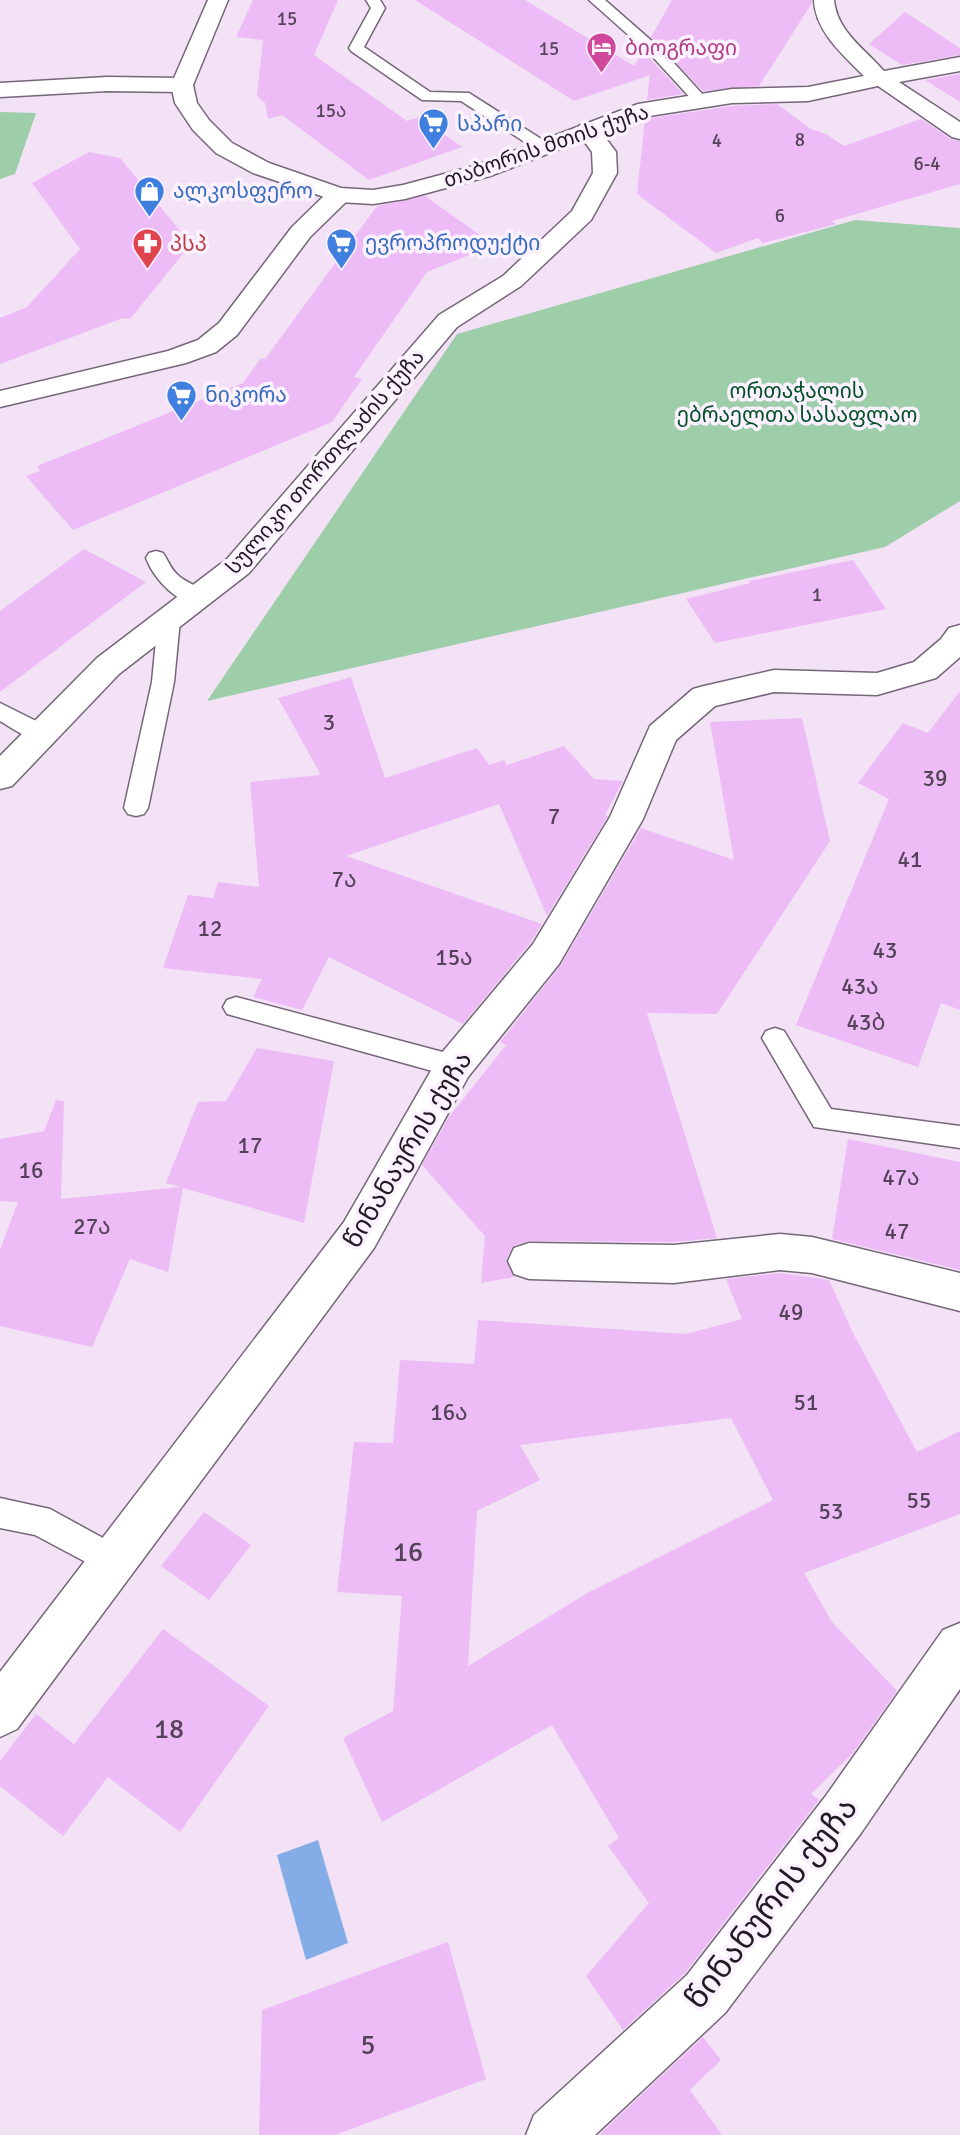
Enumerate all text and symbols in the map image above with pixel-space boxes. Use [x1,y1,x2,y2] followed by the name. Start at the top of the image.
[277,7,297,31] house number: 15
[585,31,619,75] hotel icon: ბიოგრაფი
[625,35,737,61] place label: ბიოგრაფი
[539,37,559,61] house number: 15
[316,99,346,123] house number: 15ა
[440,99,652,193] street label: თაბორის მთის ქუჩა
[417,107,451,151] supermarket icon: სპარი
[457,111,522,137] place label: სპარი
[795,128,805,152] house number: 8
[712,129,722,153] house number: 4
[913,152,941,176] house number: 6-4
[133,174,167,218] shop icon: ალკოსფერო
[173,178,313,204] place label: ალკოსფერო
[775,204,785,228] house number: 6
[325,226,359,270] supermarket icon: ევროპროდუქტი
[130,227,164,271] pharmacy icon: პსპ
[365,230,540,256] place label: ევროპროდუქტი
[170,231,207,257] place label: პსპ
[220,344,430,580] street label: სულიკო თორთლაძის ქუჩა
[165,378,199,422] supermarket icon: ნიკორა
[677,378,917,428] park label: ორთაჭალის ებრაელთა სასაფლაო
[205,382,287,408] place label: ნიკორა
[812,583,822,607] house number: 1
[323,708,335,737] house number: 3
[923,764,947,793] house number: 39
[548,802,560,831] house number: 7
[898,845,922,874] house number: 41
[331,865,357,894] house number: 7ა
[198,914,222,943] house number: 12
[873,936,897,965] house number: 43
[435,943,473,972] house number: 15ა
[841,972,879,1001] house number: 43ა
[847,1008,885,1037] house number: 43ბ
[337,1046,479,1254] street label: წინანაურის ქუჩა
[238,1131,262,1160] house number: 17
[19,1156,43,1185] house number: 16
[882,1163,920,1192] house number: 47ა
[73,1212,111,1241] house number: 27ა
[885,1217,909,1246] house number: 47
[779,1298,803,1327] house number: 49
[794,1388,818,1417] house number: 51
[430,1398,468,1427] house number: 16ა
[907,1486,931,1515] house number: 55
[819,1497,843,1526] house number: 53
[393,1535,423,1569] house number: 16
[154,1712,184,1746] house number: 18
[676,1789,866,2017] street label: წინანურის ქუჩა
[360,2028,376,2062] house number: 5

